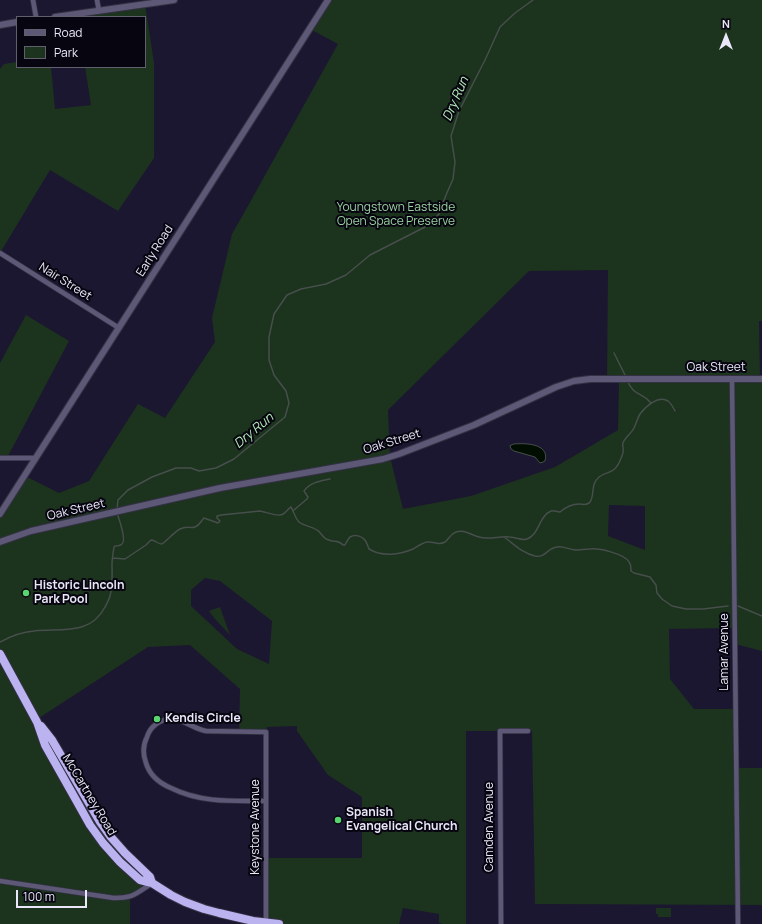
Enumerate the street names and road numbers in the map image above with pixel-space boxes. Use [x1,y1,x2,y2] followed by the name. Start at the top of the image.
[134,223,176,279] street label: Early Road
[36,260,94,304] street label: Nair Street
[687,361,745,375] street label: Oak Street
[362,426,422,458] street label: Oak Street
[46,496,106,524] street label: Oak Street
[718,613,732,691] street label: Lamar Avenue
[59,752,119,838] street label: McCartney Road
[249,779,263,875] street label: Keystone Avenue
[483,782,497,872] street label: Camden Avenue

